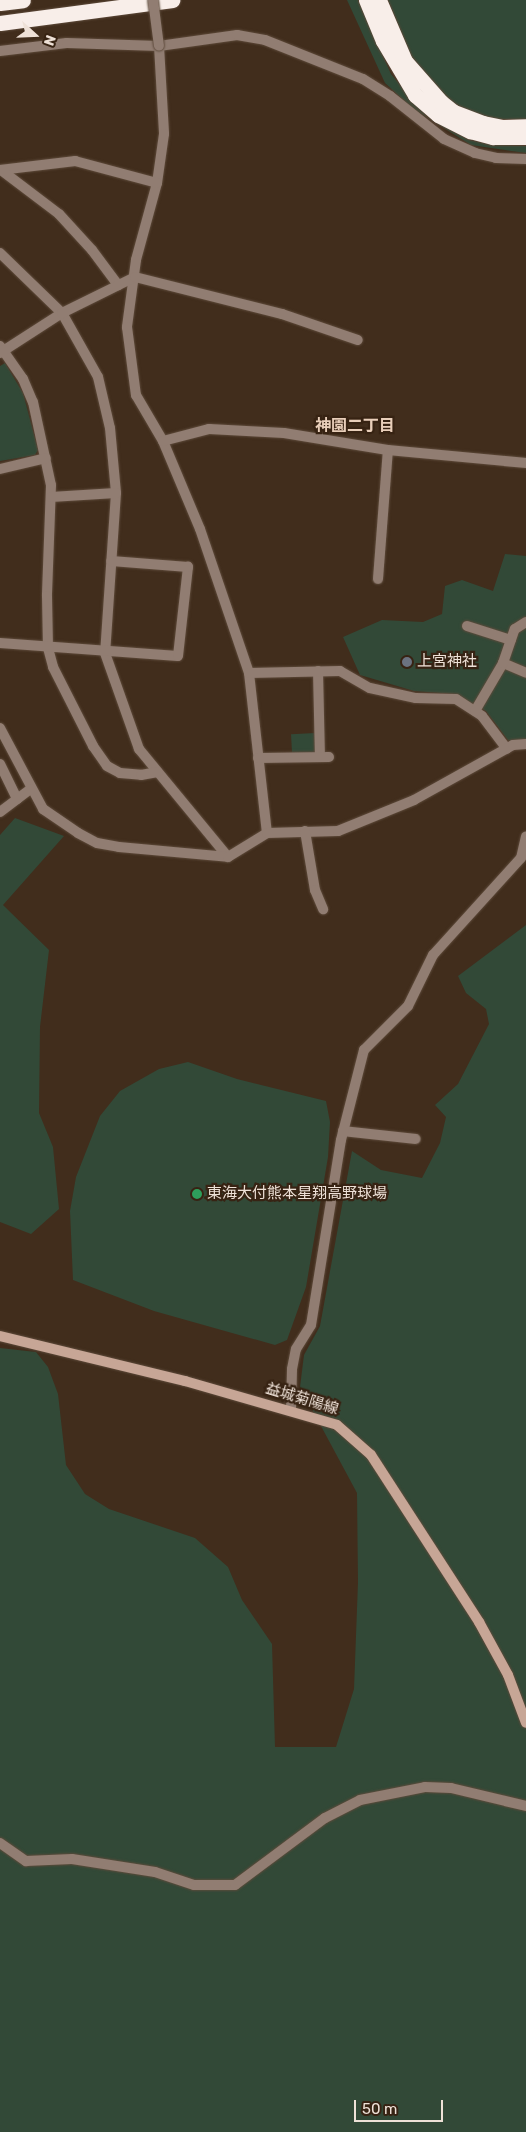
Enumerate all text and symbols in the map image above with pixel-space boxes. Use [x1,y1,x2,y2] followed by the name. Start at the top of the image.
[10,10,60,60] north arrow
[40,33,59,48] text: N
[315,416,395,436] district label: 神園二丁目
[417,653,477,671] place label: 上宮神社
[401,656,413,668] marker: 上宮神社
[207,1185,387,1203] place label: 東海大付熊本星翔高野球場
[191,1188,203,1200] marker: 東海大付熊本星翔高野球場
[264,1379,340,1419] street label: 益城菊陽線
[356,2090,445,2122] scale bar
[362,2100,397,2118] text: 50 m

